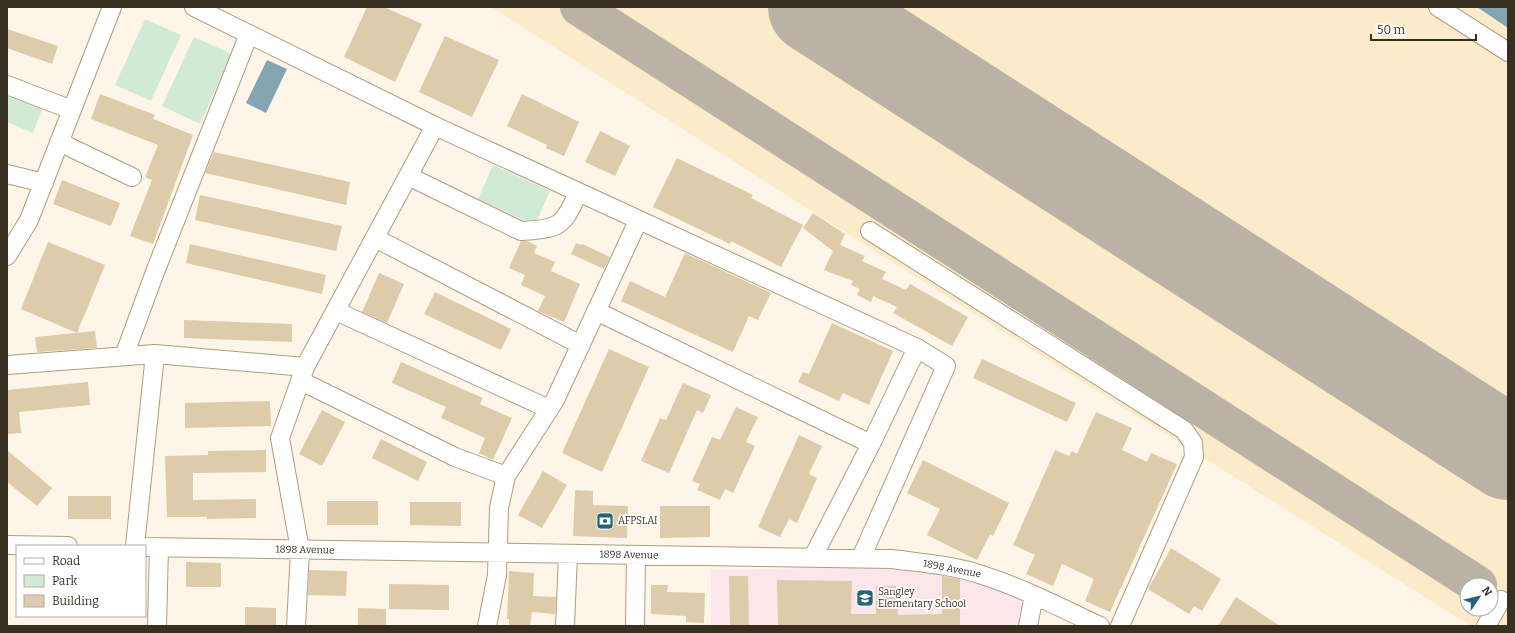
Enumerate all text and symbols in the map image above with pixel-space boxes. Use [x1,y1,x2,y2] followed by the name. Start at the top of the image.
[1371,16,1476,42] scale bar
[1377,23,1406,37] text: 50 m
[595,511,615,531] bank icon: AFPSLAI
[618,515,658,527] place label: AFPSLAI
[275,543,335,557] street label: 1898 Avenue
[16,545,146,617] legend
[599,548,659,562] street label: 1898 Avenue
[52,554,80,568] text: Road
[922,557,982,581] street label: 1898 Avenue
[52,574,78,588] text: Park
[1459,577,1499,617] north arrow
[1479,584,1495,599] text: N
[878,586,966,610] place label: Sangley Elementary School
[855,588,875,608] school or university icon: Sangley Elementary School
[52,594,99,608] text: Building

